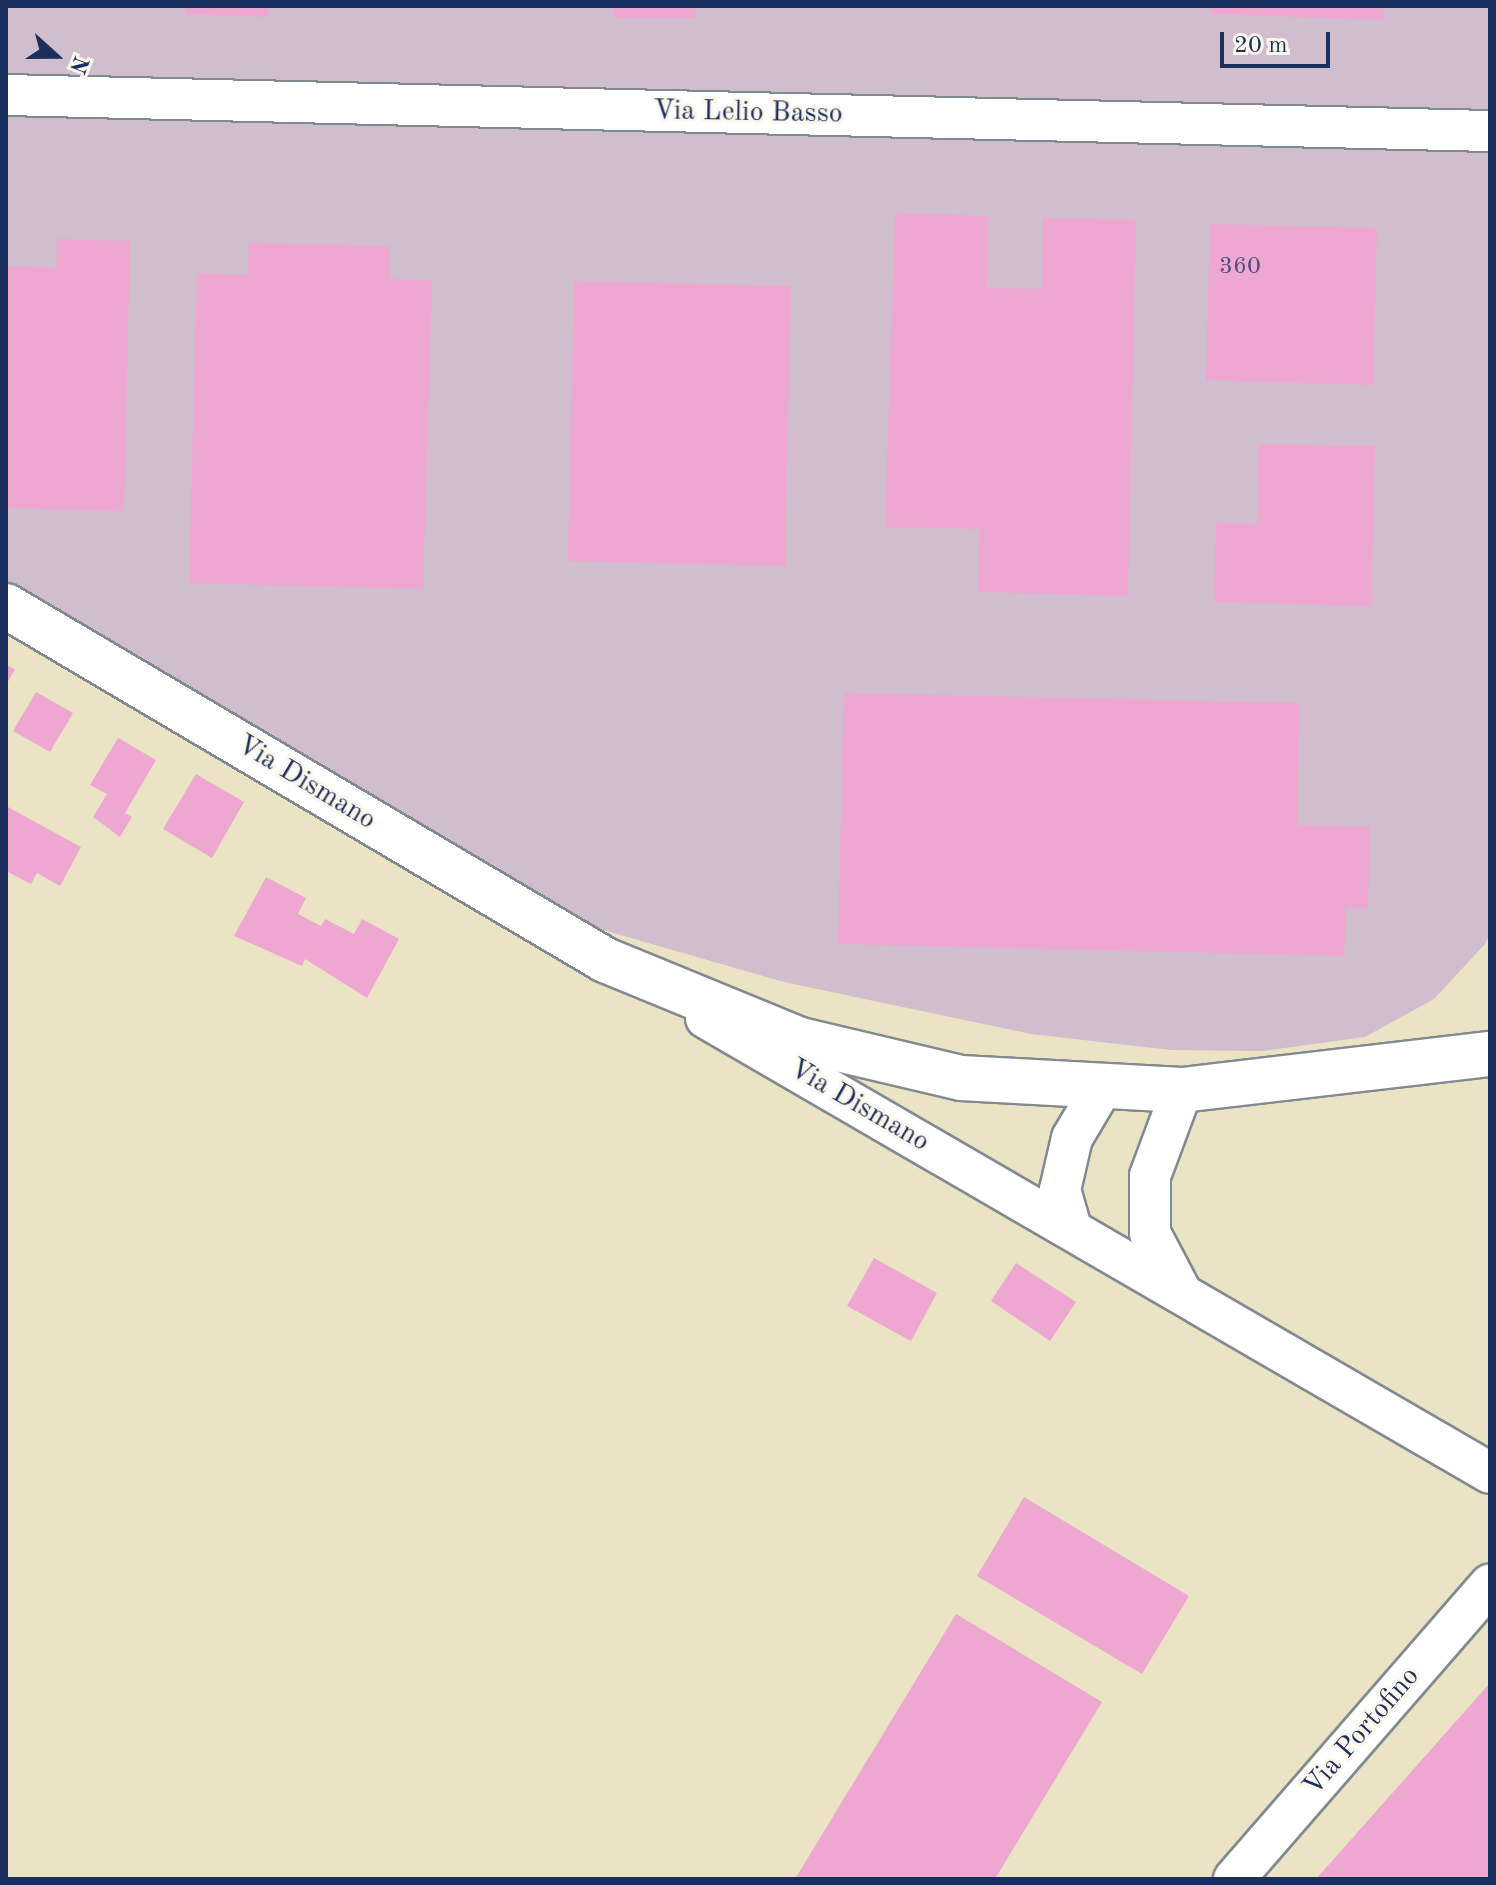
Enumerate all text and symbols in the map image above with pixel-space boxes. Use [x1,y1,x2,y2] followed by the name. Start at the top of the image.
[16,16,96,96] north arrow
[1224,16,1334,66] scale bar
[1234,34,1288,58] text: 20 m
[65,53,92,76] text: N
[653,95,843,131] street label: Via Lelio Basso
[1219,254,1261,282] house number: 360
[230,728,382,838] street label: Via Dismano
[783,1052,935,1160] street label: Via Dismano
[1297,1661,1427,1803] street label: Via Portofino

